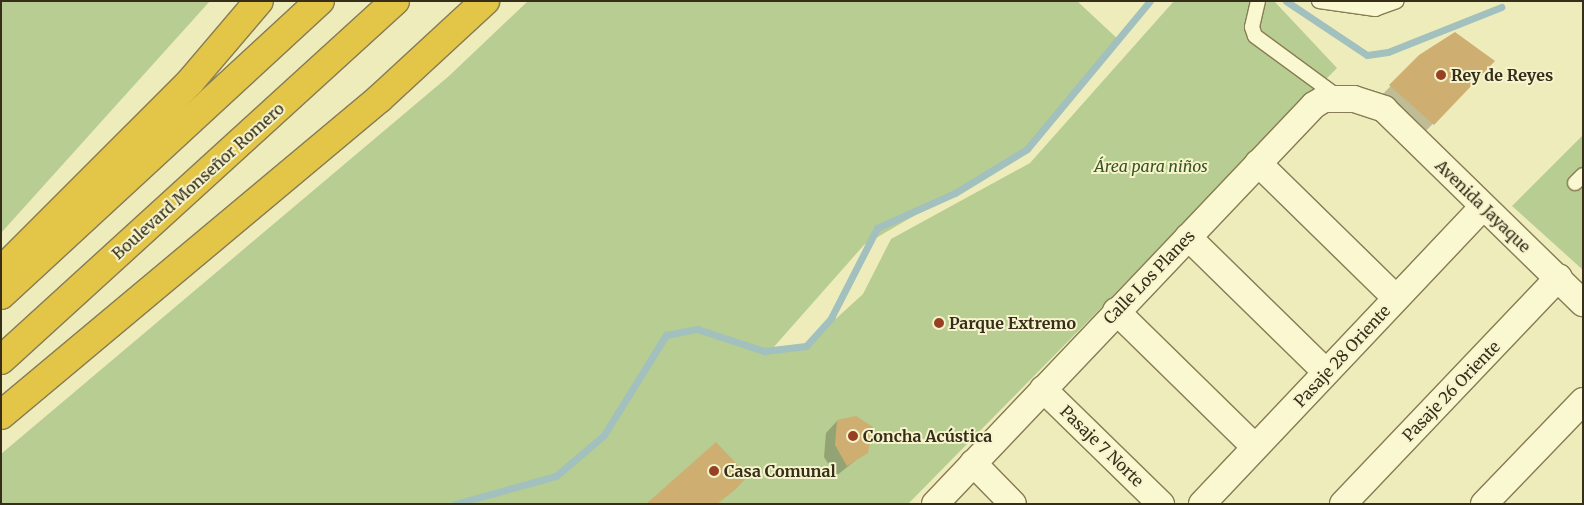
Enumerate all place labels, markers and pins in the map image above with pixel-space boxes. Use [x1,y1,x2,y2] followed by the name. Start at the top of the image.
[1451,65,1553,85] place label: Rey de Reyes
[1435,69,1447,81] marker: Rey de Reyes
[949,313,1076,333] place label: Parque Extremo
[933,317,945,329] marker: Parque Extremo
[863,426,992,446] place label: Concha Acústica
[847,430,859,442] marker: Concha Acústica
[724,461,836,481] place label: Casa Comunal
[708,465,720,477] marker: Casa Comunal

